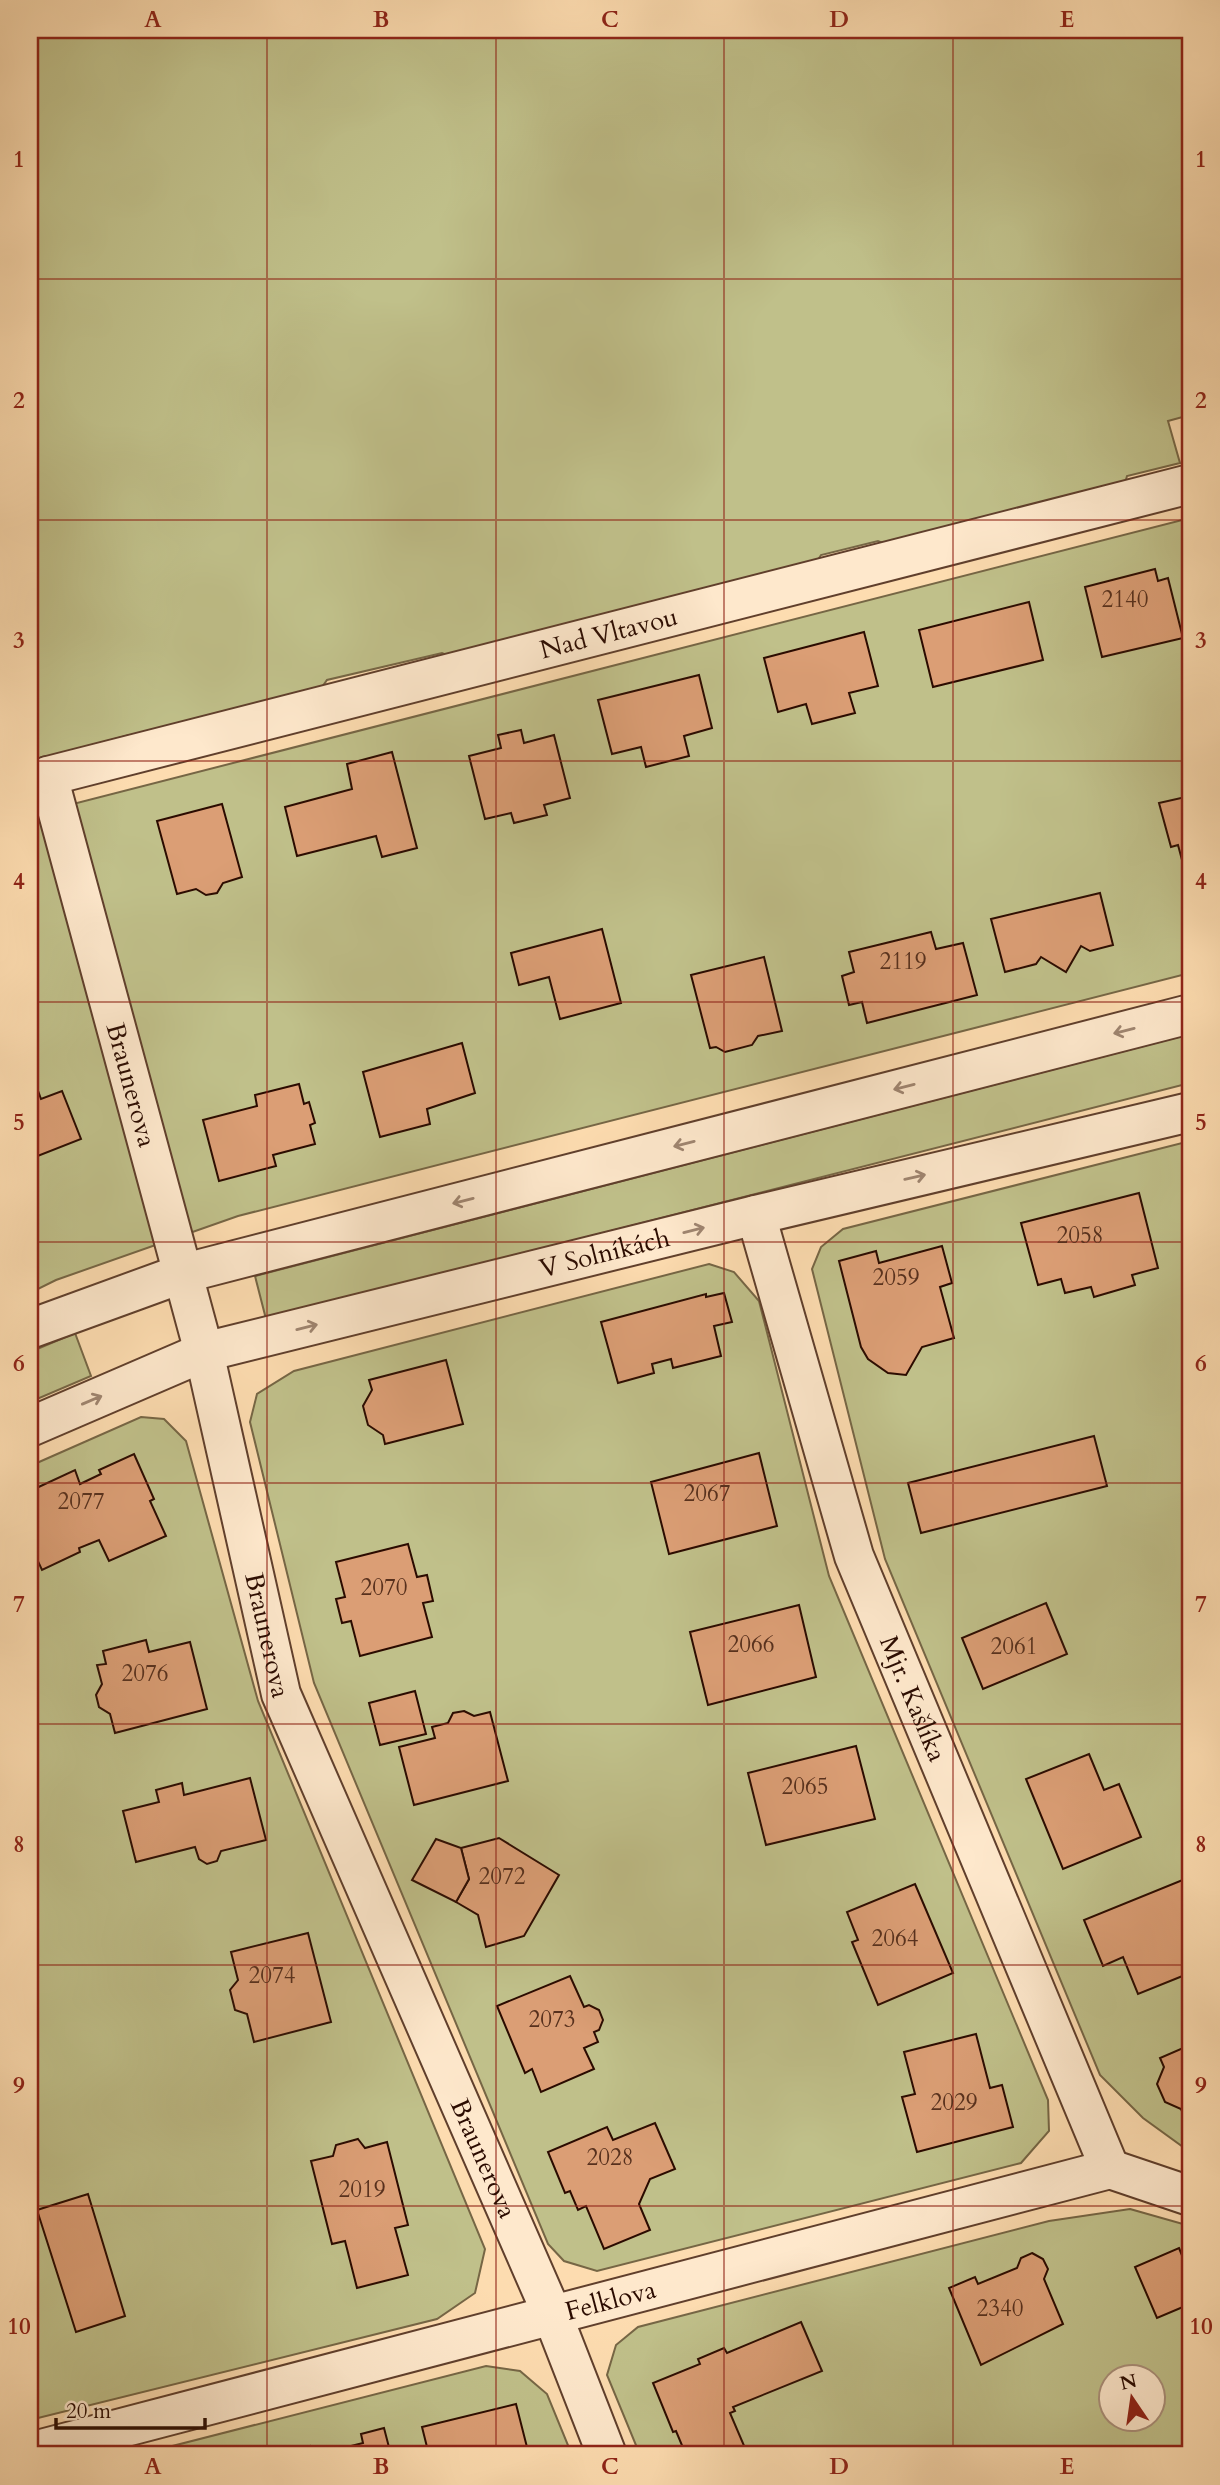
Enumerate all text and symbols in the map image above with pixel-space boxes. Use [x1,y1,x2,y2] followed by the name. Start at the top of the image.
[144,4,162,35] text: A
[373,4,389,35] text: B
[601,4,619,35] text: C
[829,4,849,35] text: D
[1060,4,1074,35] text: E
[13,144,25,175] text: 1
[1195,144,1207,175] text: 1
[13,385,25,416] text: 2
[1195,385,1207,416] text: 2
[1101,584,1149,615] house number: 2140
[536,599,681,668] street label: Nad Vltavou
[13,625,25,656] text: 3
[1195,625,1207,656] text: 3
[13,866,25,897] text: 4
[1195,866,1207,897] text: 4
[879,946,927,977] house number: 2119
[98,1019,165,1151] street label: Braunerova
[1113,1025,1136,1038] one-way arrow
[893,1081,916,1094] one-way arrow
[13,1107,25,1138] text: 5
[1195,1107,1207,1138] text: 5
[673,1138,695,1151] one-way arrow
[904,1170,926,1183] one-way arrow
[452,1195,475,1208] one-way arrow
[536,1220,673,1286] street label: V Solníkách
[1056,1220,1104,1251] house number: 2058
[682,1223,705,1236] one-way arrow
[872,1262,920,1293] house number: 2059
[295,1320,318,1333] one-way arrow
[13,1348,25,1379] text: 6
[1195,1348,1207,1379] text: 6
[81,1393,103,1406] one-way arrow
[683,1478,731,1509] house number: 2067
[57,1486,105,1517] house number: 2077
[236,1569,298,1701] street label: Braunerova
[360,1572,408,1603] house number: 2070
[13,1589,25,1620] text: 7
[1195,1589,1207,1620] text: 7
[727,1629,775,1660] house number: 2066
[871,1630,955,1767] street label: Mjr. Kašlíka
[990,1631,1038,1662] house number: 2061
[121,1658,169,1689] house number: 2076
[781,1771,829,1802] house number: 2065
[13,1829,25,1860] text: 8
[1195,1829,1207,1860] text: 8
[478,1861,526,1892] house number: 2072
[871,1923,919,1954] house number: 2064
[248,1960,296,1991] house number: 2074
[528,2004,576,2035] house number: 2073
[13,2070,25,2101] text: 9
[1195,2070,1207,2101] text: 9
[930,2087,978,2118] house number: 2029
[442,2093,525,2224] street label: Braunerova
[586,2142,634,2173] house number: 2028
[338,2174,386,2205] house number: 2019
[561,2272,660,2329] street label: Felklova
[976,2293,1024,2324] house number: 2340
[7,2311,31,2342] text: 10
[1189,2311,1213,2342] text: 10
[1098,2362,1168,2432] north arrow
[1117,2368,1140,2397] text: N
[56,2387,205,2431] scale bar
[66,2397,111,2426] text: 20 m
[144,2451,162,2482] text: A
[373,2451,389,2482] text: B
[601,2451,619,2482] text: C
[829,2451,849,2482] text: D
[1060,2451,1074,2482] text: E

